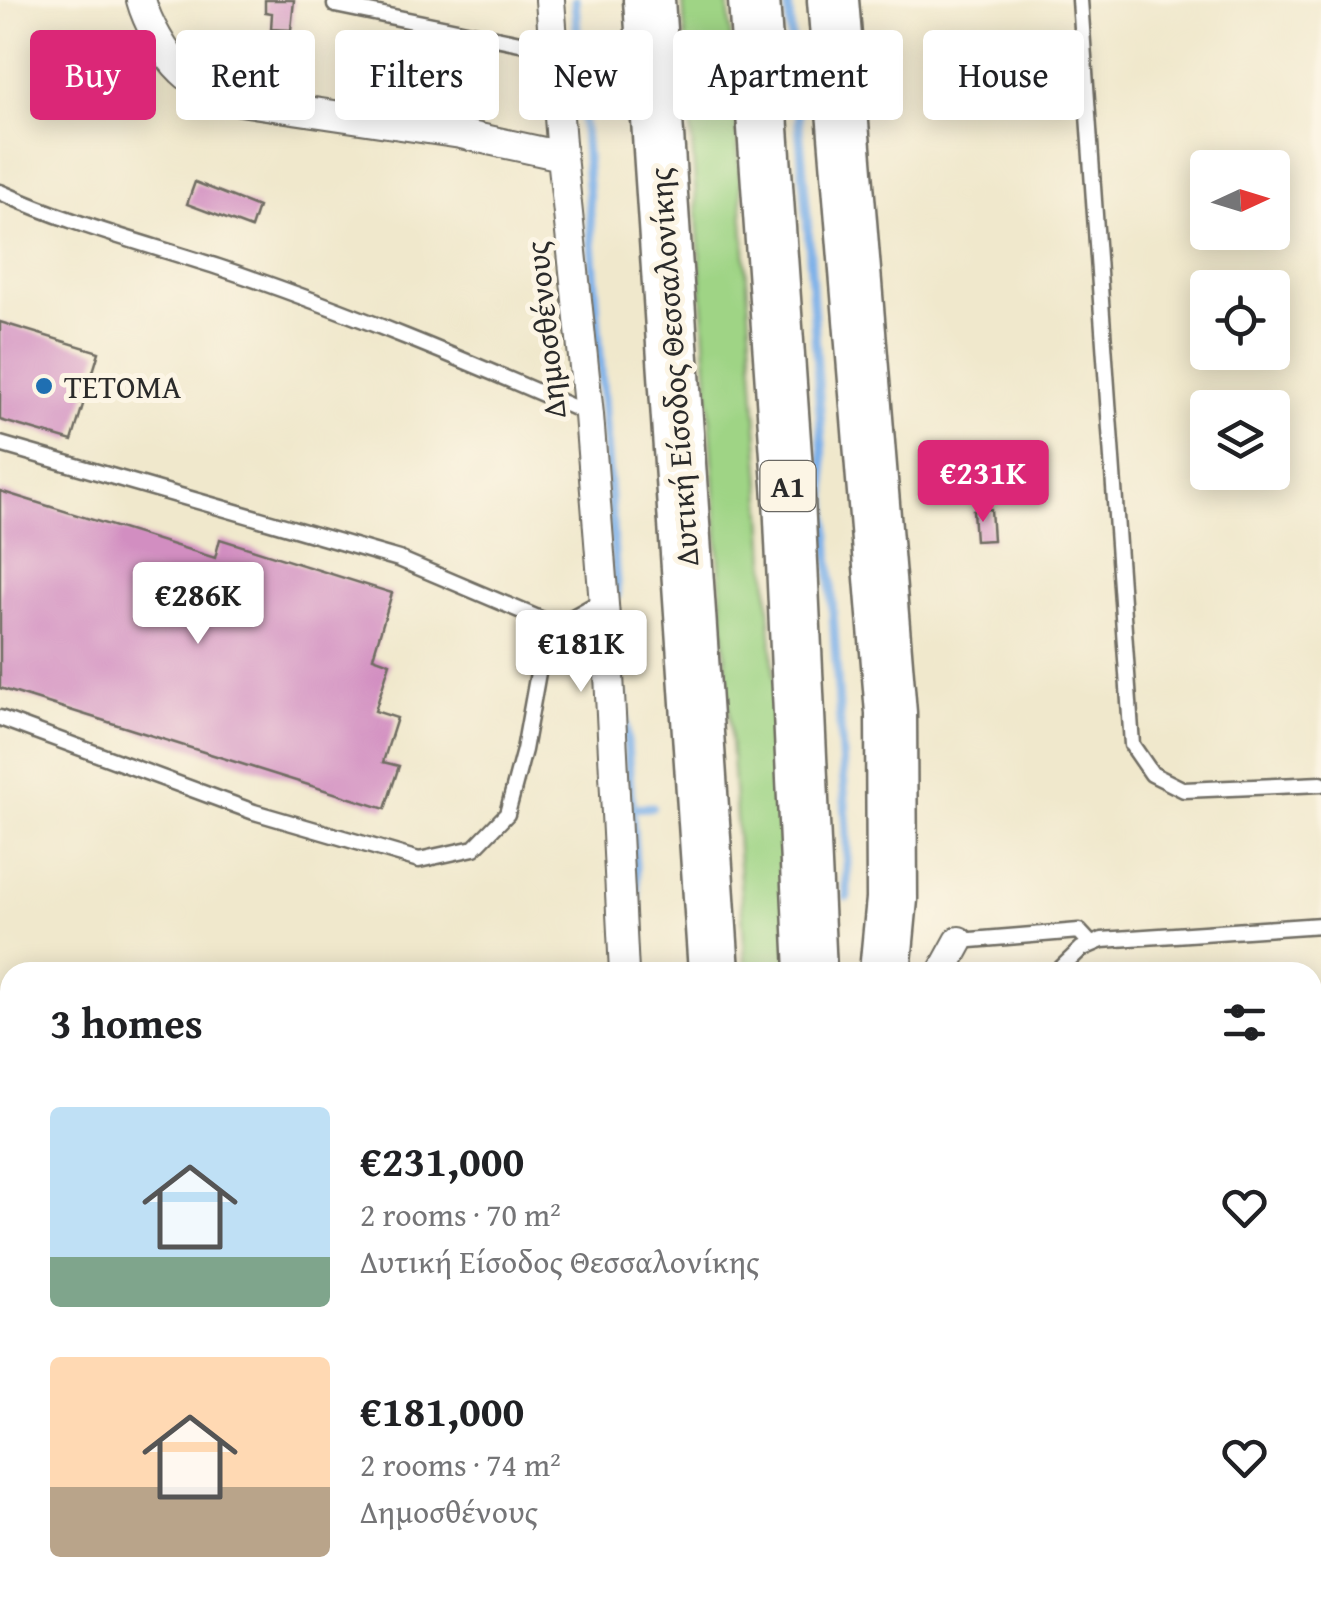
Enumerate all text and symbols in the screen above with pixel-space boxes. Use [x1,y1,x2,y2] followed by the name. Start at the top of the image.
[30,30,156,120] chip: Buy
[176,30,315,120] chip: Rent
[335,30,499,120] chip: Filters
[519,30,653,120] chip: New
[673,30,903,120] chip: Apartment
[923,30,1084,120] chip: House
[1190,150,1290,250] north arrow
[1190,150,1290,490] map controls
[636,166,710,568] street label: Δυτική Είσοδος Θεσσαλονίκης
[512,239,578,421] street label: Δημοσθένους
[1190,270,1290,370] button: locate
[64,363,182,410] place label: TETOMA
[33,375,55,397] marker: TETOMA
[1190,390,1290,490] button: layers
[913,440,1053,525] pin: €231K
[940,449,1026,496] text: €231K
[760,461,816,511] road number: Α1
[128,562,268,647] pin: €286K
[155,571,241,618] text: €286K
[511,610,651,695] pin: €181K
[538,619,624,666] text: €181K
[50,992,203,1053] text: 3 homes
[1217,995,1272,1050] icon: filters
[360,1130,524,1191] text: €231,000
[130,1147,250,1267] icon: home
[1217,1180,1272,1235] icon: heart
[360,1191,561,1238] text: 2 rooms · 70 m²
[360,1238,760,1285] text: Δυτική Είσοδος Θεσσαλονίκης
[360,1380,524,1441] text: €181,000
[130,1397,250,1517] icon: home
[1217,1430,1272,1485] icon: heart
[360,1441,561,1488] text: 2 rooms · 74 m²
[360,1488,538,1535] text: Δημοσθένους

